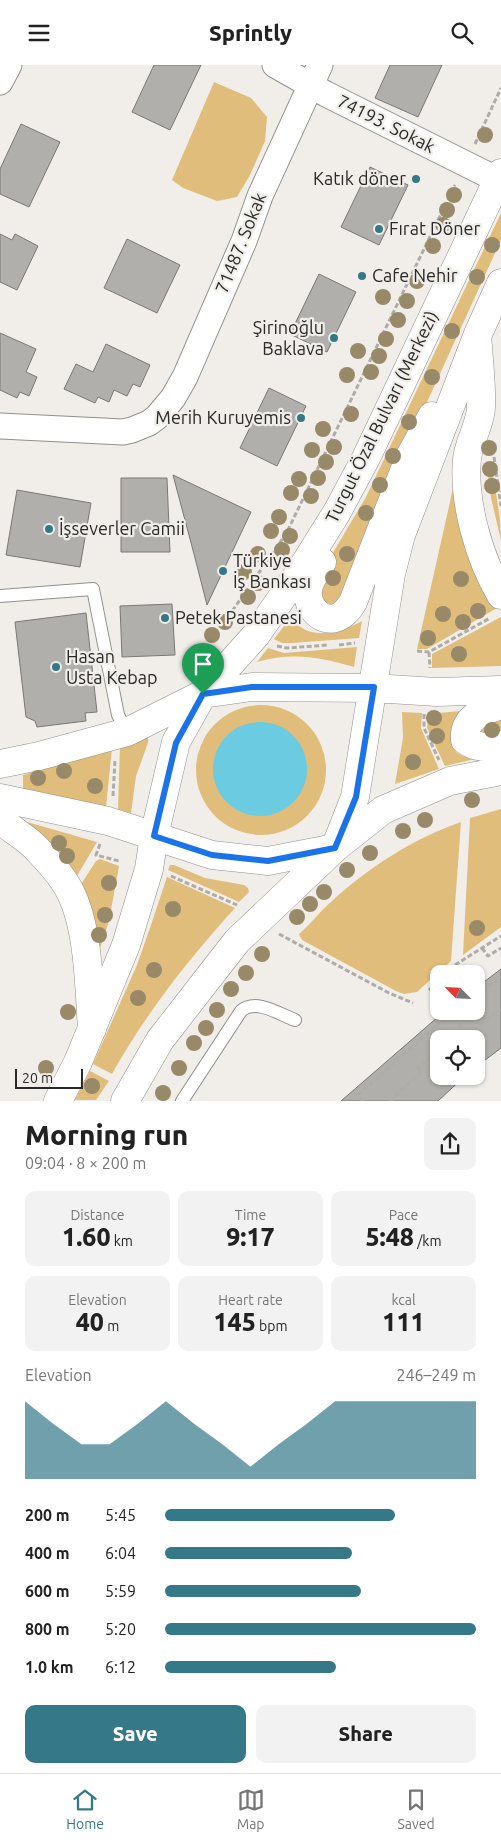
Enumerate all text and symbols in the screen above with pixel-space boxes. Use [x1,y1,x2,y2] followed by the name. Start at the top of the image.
[25,19,53,47] icon: menu
[448,19,476,47] icon: search
[209,20,292,45] text: Sprintly
[334,90,439,156] street label: 74193. Sokak
[313,168,406,188] place label: Katık döner
[410,173,422,185] marker: Katık döner
[211,189,269,296] street label: 71487. Sokak
[389,218,481,238] place label: Fırat Döner
[373,223,385,235] marker: Fırat Döner
[372,265,458,285] place label: Cafe Nehir
[356,270,368,282] marker: Cafe Nehir
[321,307,442,526] street label: Turgut Özal Bulvarı (Merkezi)
[253,317,324,358] place label: Şirinoğlu Baklava
[328,332,340,344] marker: Şirinoğlu Baklava
[155,407,291,427] place label: Merih Kuruyemis
[295,412,307,424] marker: Merih Kuruyemis
[59,518,185,538] place label: İşseverler Camii
[43,523,55,535] marker: İşseverler Camii
[233,550,311,591] place label: Türkiye İş Bankası
[217,565,229,577] marker: Türkiye İş Bankası
[175,607,302,627] place label: Petek Pastanesi
[159,612,171,624] marker: Petek Pastanesi
[182,643,224,694] pin
[66,646,158,687] place label: Hasan Usta Kebap
[189,650,217,678] icon: arrive
[50,661,62,673] marker: Hasan Usta Kebap
[430,965,485,1020] north arrow
[430,965,485,1085] map controls
[430,1030,485,1085] button: locate
[15,1066,82,1089] scale bar
[22,1070,53,1086] text: 20 m
[424,1118,476,1170] button: share
[25,1119,188,1150] text: Morning run
[25,1154,146,1172] text: 09:04 · 8 × 200 m
[70,1207,125,1223] text: Distance
[235,1207,266,1223] text: Time
[389,1207,418,1223] text: Pace
[62,1223,111,1251] text: 1.60
[226,1223,275,1251] text: 9:17
[366,1223,414,1251] text: 5:48
[111,1233,133,1249] text: km
[414,1233,442,1249] text: /km
[68,1292,127,1308] text: Elevation
[218,1292,283,1308] text: Heart rate
[391,1292,416,1308] text: kcal
[76,1308,104,1336] text: 40
[214,1308,256,1336] text: 145
[382,1308,425,1336] text: 111
[104,1318,119,1334] text: m
[256,1318,287,1334] text: bpm
[25,1366,92,1384] text: Elevation
[396,1366,476,1384] text: 246–249 m
[25,1506,70,1524] text: 200 m
[105,1506,136,1524] text: 5:45
[25,1544,70,1562] text: 400 m
[105,1544,136,1562] text: 6:04
[25,1582,70,1600] text: 600 m
[105,1582,136,1600] text: 5:59
[25,1620,70,1638] text: 800 m
[105,1620,136,1638] text: 5:20
[25,1658,74,1676] text: 1.0 km
[105,1658,136,1676] text: 6:12
[25,1705,246,1763] button: Save
[256,1705,476,1763] button: Share
[66,1786,104,1832] tab: Home
[237,1786,265,1832] tab: Map
[397,1786,435,1832] tab: Saved

